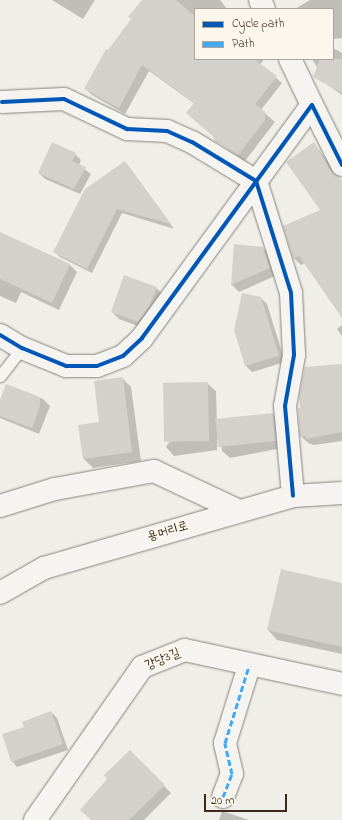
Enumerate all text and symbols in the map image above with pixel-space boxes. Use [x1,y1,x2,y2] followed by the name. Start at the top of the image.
[194,8,334,60] legend
[232,15,284,33] text: Cycle path
[232,35,254,53] text: Path
[146,519,190,545] street label: 용머리로
[143,646,183,674] street label: 강당3길
[206,786,289,812] scale bar
[211,792,234,810] text: 20 m

